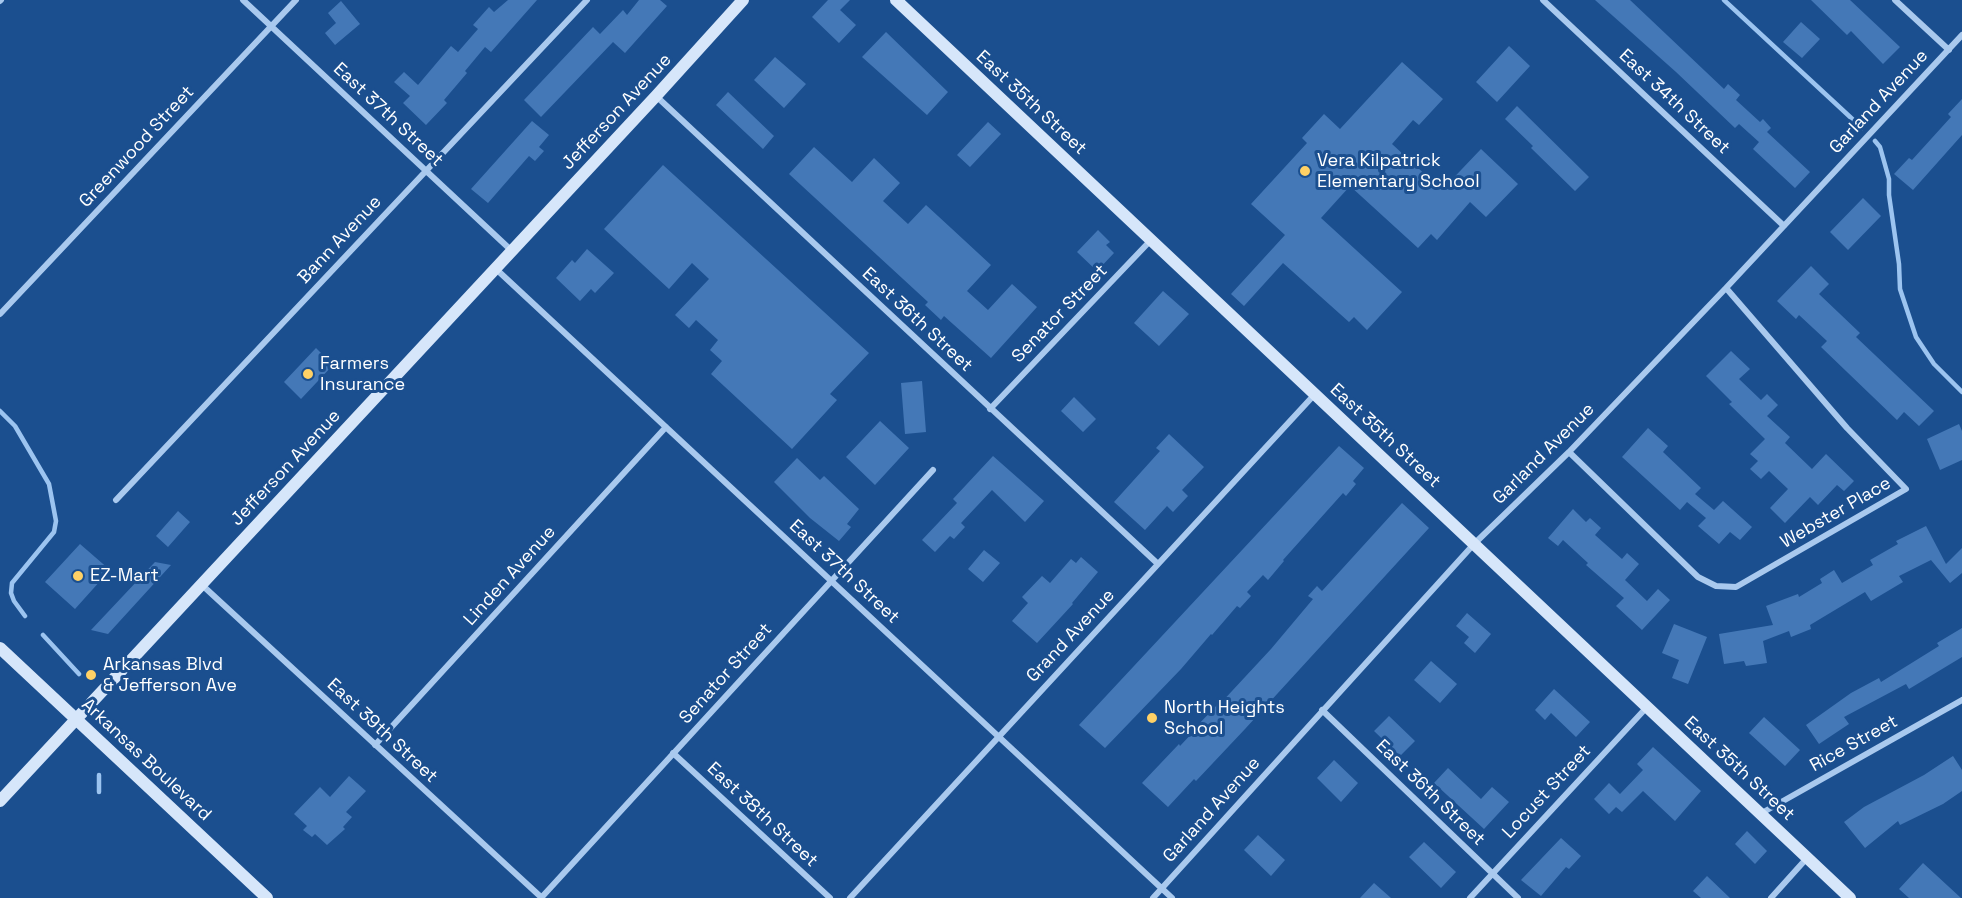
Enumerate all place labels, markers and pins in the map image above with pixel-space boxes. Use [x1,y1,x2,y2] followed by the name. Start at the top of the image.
[1317,150,1480,192] place label: Vera Kilpatrick Elementary School
[1298,164,1312,178] marker: Vera Kilpatrick Elementary School
[320,353,405,395] place label: Farmers Insurance
[301,367,315,381] marker: Farmers Insurance
[90,565,159,587] place label: EZ-Mart
[71,569,85,583] marker: EZ-Mart
[103,654,237,696] place label: Arkansas Blvd & Jefferson Ave
[84,668,98,682] marker: Arkansas Blvd & Jefferson Ave
[1164,697,1285,740] place label: North Heights School
[1145,711,1159,725] marker: North Heights School

